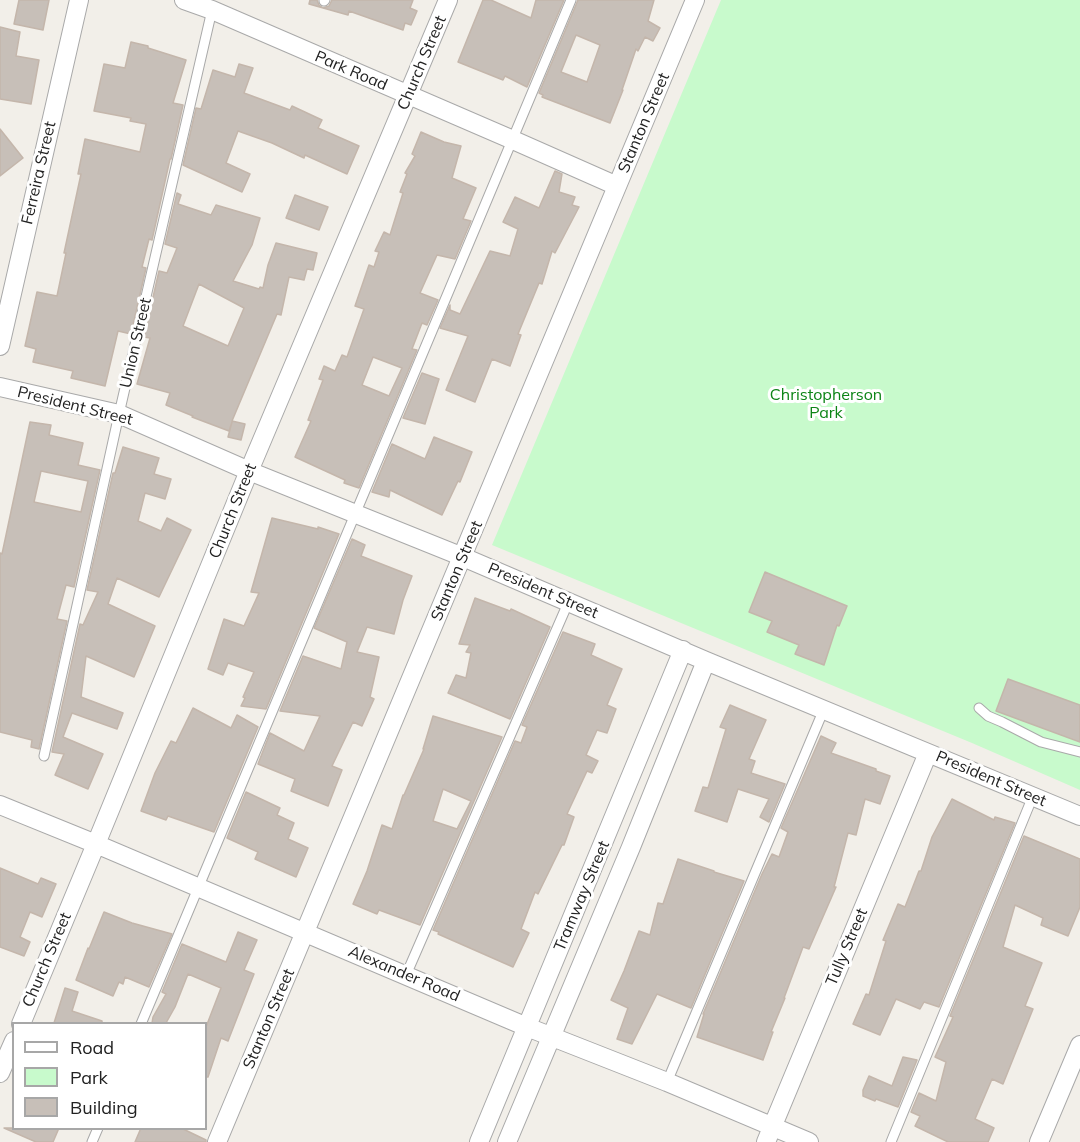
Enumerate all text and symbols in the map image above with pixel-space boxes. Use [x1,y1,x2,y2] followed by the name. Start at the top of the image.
[393,13,451,113] street label: Church Street
[312,47,390,95] street label: Park Road
[614,70,674,176] street label: Stanton Street
[18,120,60,226] street label: Ferreira Street
[116,296,156,390] street label: Union Street
[15,382,135,430] street label: President Street
[770,385,882,423] park label: Christopherson Park
[205,461,261,561] street label: Church Street
[427,518,487,624] street label: Stanton Street
[485,559,601,623] street label: President Street
[933,747,1049,811] street label: President Street
[550,838,614,954] street label: Tramway Street
[822,905,872,989] street label: Tully Street
[18,910,76,1010] street label: Church Street
[345,942,463,1006] street label: Alexander Road
[239,966,299,1072] street label: Stanton Street
[12,1022,207,1130] legend
[70,1036,114,1059] text: Road
[70,1066,108,1089] text: Park
[70,1096,138,1119] text: Building

